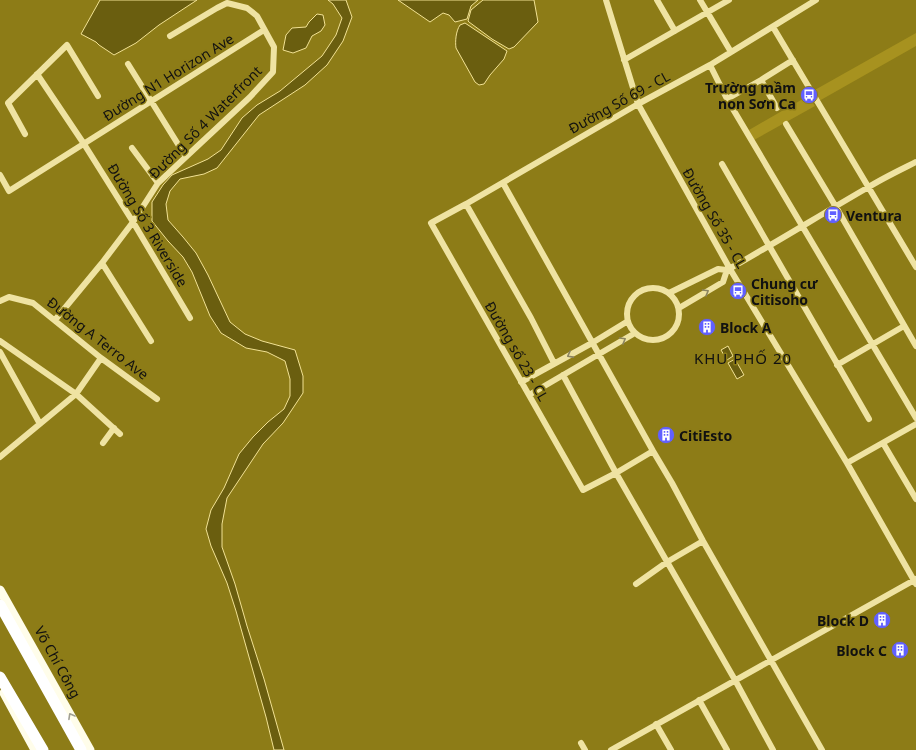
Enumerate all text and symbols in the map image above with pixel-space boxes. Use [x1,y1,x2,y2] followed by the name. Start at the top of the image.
[99,29,237,125] street label: Đường N1 Horizon Ave
[144,61,266,183] street label: Đường Số 4 Waterfront
[565,66,673,138] street label: Đường Số 69 - CL
[705,78,796,113] place label: Trường mầm non Sơn Ca
[799,85,819,105] bus stop icon: Trường mầm non Sơn Ca
[104,160,192,290] street label: Đường Số 3 Riverside
[679,164,751,272] street label: Đường Số 35 - CL
[823,205,843,225] bus stop icon: Ventura
[846,206,902,225] place label: Ventura
[751,274,819,309] place label: Chung cư Citisoho
[728,281,748,301] bus stop icon: Chung cư Citisoho
[702,290,709,297] one-way arrow
[43,292,153,384] street label: Đường A Terro Ave
[481,298,553,404] street label: Đường số 23 - CL
[697,317,717,337] building icon: Block A
[720,318,772,337] place label: Block A
[619,338,627,345] one-way arrow
[694,348,792,368] district label: KHU PHỐ 20
[567,350,574,357] one-way arrow
[656,425,676,445] building icon: CitiEsto
[679,426,732,445] place label: CitiEsto
[872,610,892,630] building icon: Block D
[817,611,869,630] place label: Block D
[30,623,86,701] street label: Võ Chí Công
[890,640,910,660] building icon: Block C
[836,641,887,660] place label: Block C
[68,713,76,720] one-way arrow

